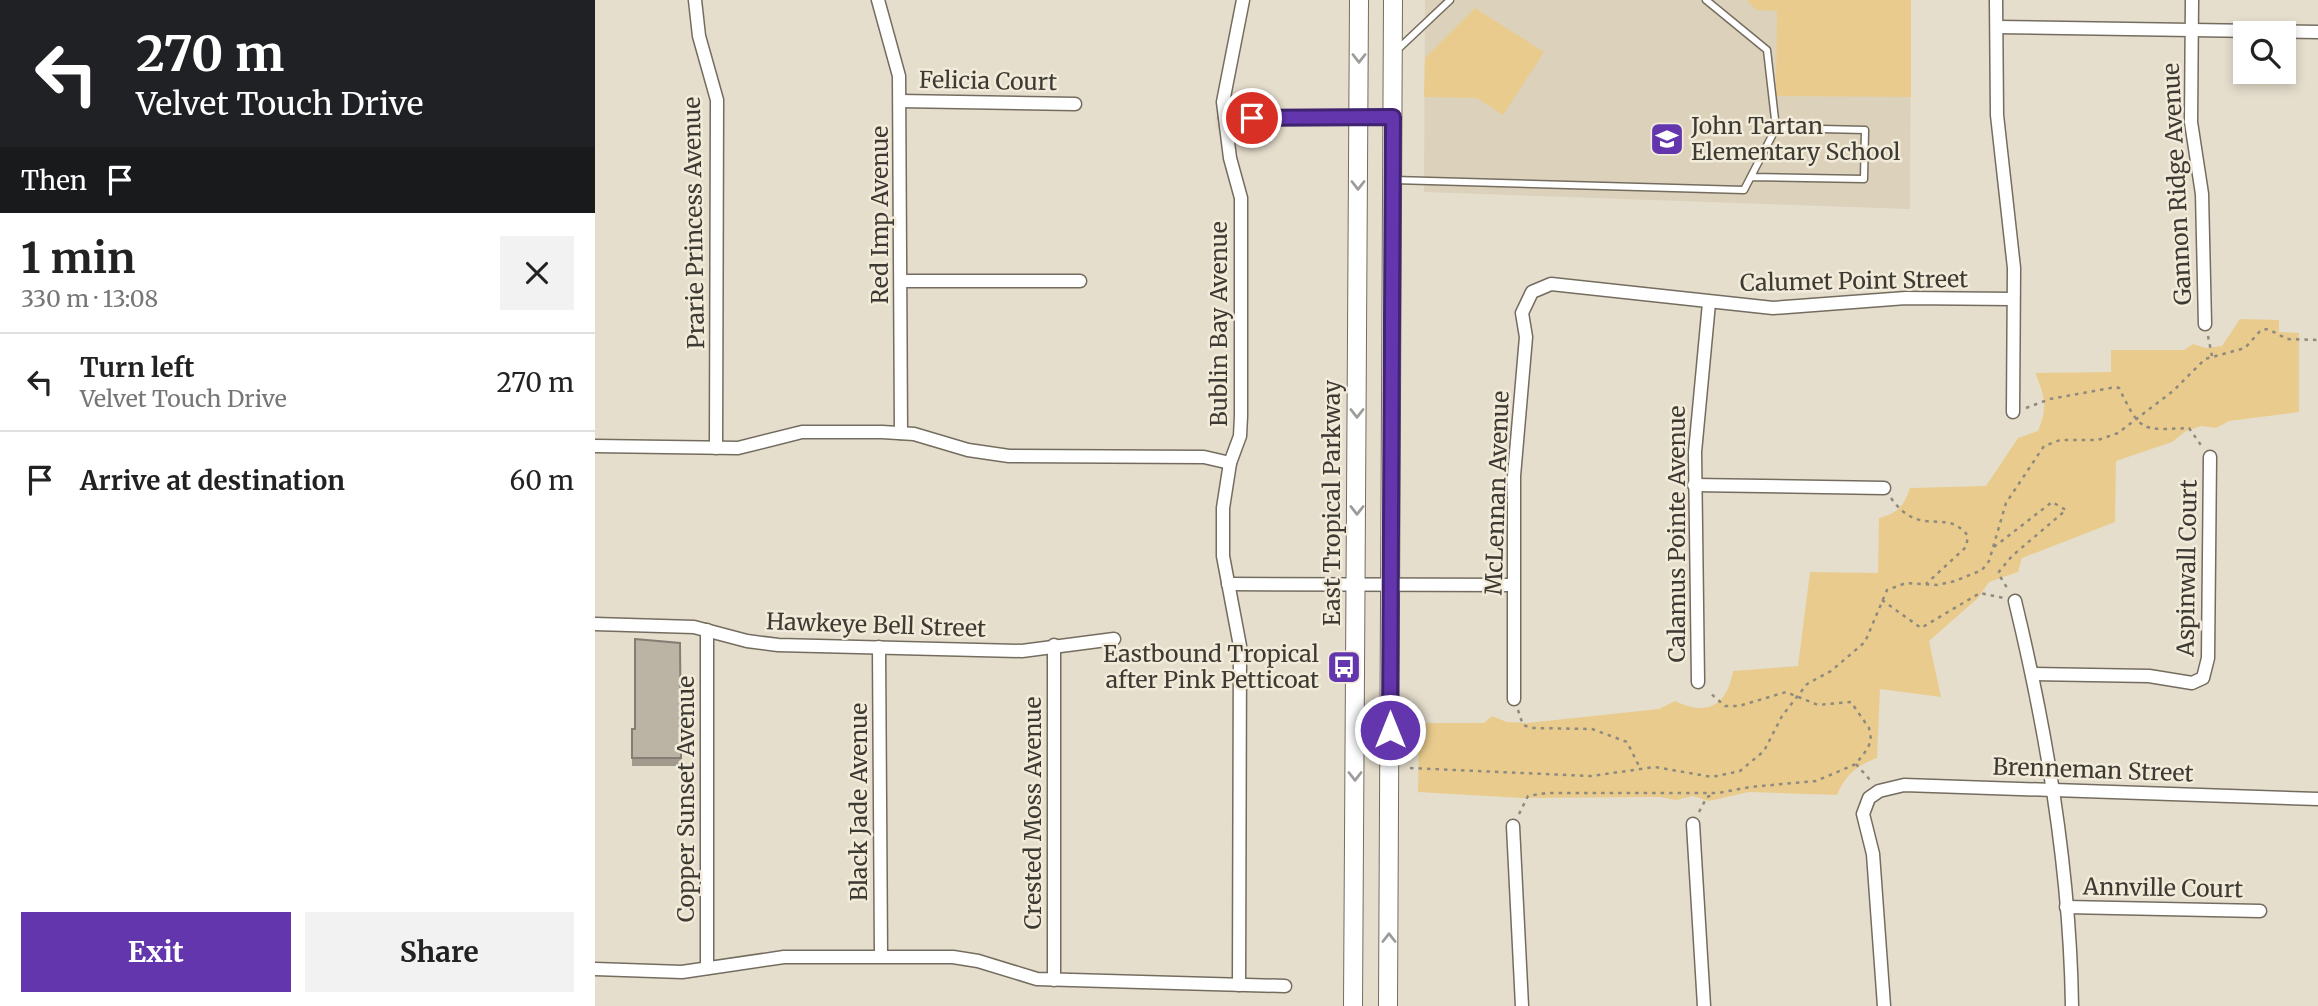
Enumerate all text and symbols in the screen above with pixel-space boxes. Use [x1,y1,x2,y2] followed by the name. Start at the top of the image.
[2233,21,2296,84] map controls
[2233,21,2296,84] button: search
[136,23,284,84] text: 270 m
[21,28,112,119] icon: left
[1351,54,1367,64] one-way arrow
[2156,62,2197,306] street label: Gannon Ridge Avenue
[919,65,1057,96] street label: Felicia Court
[136,84,424,124] text: Velvet Touch Drive
[1222,88,1282,148] pin
[677,97,710,350] street label: Prarie Princess Avenue
[1233,99,1271,137] icon: arrive
[1690,111,1900,166] place label: John Tartan Elementary School
[1648,120,1686,158] school or university icon: John Tartan Elementary School
[865,126,894,304] street label: Red Imp Avenue
[101,161,139,199] icon: arrive
[21,164,87,197] text: Then
[1350,180,1366,191] one-way arrow
[1204,221,1233,427] street label: Bublin Bay Avenue
[21,232,135,284] text: 1 min
[500,236,574,310] button: close
[1740,264,1968,297] street label: Calumet Point Street
[21,284,158,313] text: 330 m · 13:08
[80,351,194,384] text: Turn left
[21,363,59,401] icon: left
[497,366,574,399] text: 270 m
[1317,379,1346,626] street label: East Tropical Parkway
[80,384,287,413] text: Velvet Touch Drive
[1478,390,1515,596] street label: McLennan Avenue
[1662,405,1691,663] street label: Calamus Pointe Avenue
[1349,408,1365,418] one-way arrow
[21,461,59,499] icon: arrive
[80,464,345,497] text: Arrive at destination
[510,464,574,497] text: 60 m
[2170,479,2203,658] street label: Aspinwall Court
[1349,505,1365,516] one-way arrow
[766,606,986,643] street label: Hawkeye Bell Street
[1103,639,1319,694] place label: Eastbound Tropical after Pink Petticoat
[1325,648,1363,686] bus stop icon: Eastbound Tropical after Pink Petticoat
[671,676,700,922] street label: Copper Sunset Avenue
[1353,693,1427,767] position arrow
[1018,697,1047,929] street label: Crested Moss Avenue
[844,703,873,901] street label: Black Jade Avenue
[1992,751,2194,788] street label: Brenneman Street
[1347,771,1363,781] one-way arrow
[2082,872,2243,903] street label: Annville Court
[21,912,291,992] button: Exit
[305,912,574,992] button: Share
[1381,932,1397,943] one-way arrow

